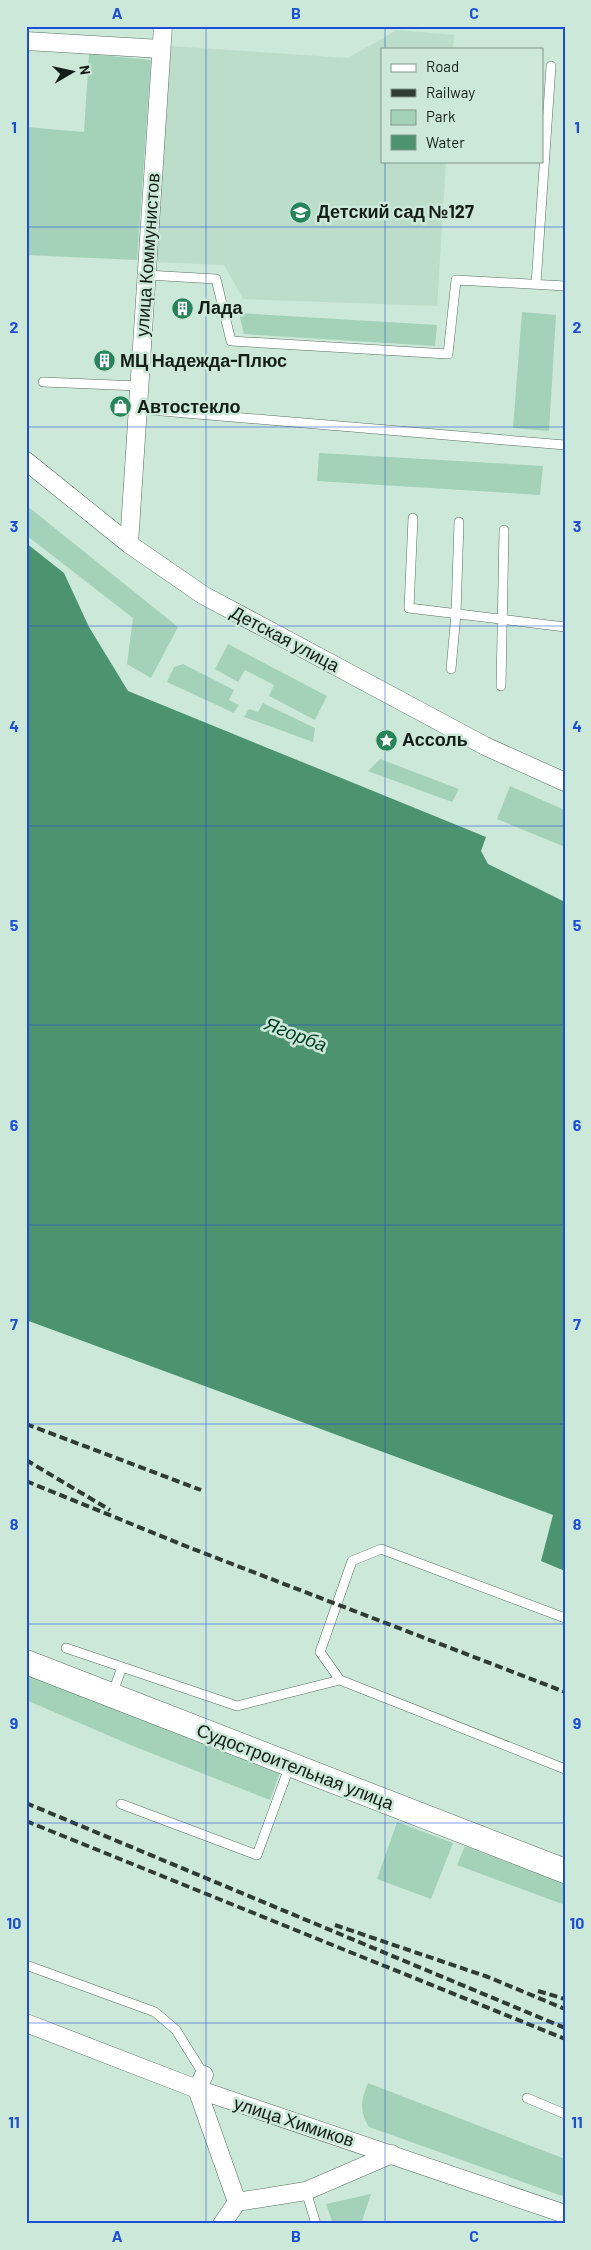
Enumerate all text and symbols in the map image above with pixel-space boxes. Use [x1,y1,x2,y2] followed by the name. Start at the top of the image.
[112,3,123,22] text: A
[291,3,301,22] text: B
[469,3,479,22] text: C
[48,48,98,98] north arrow
[381,48,544,162] legend
[426,57,459,75] text: Road
[76,64,94,76] text: N
[426,83,475,101] text: Railway
[426,107,456,125] text: Park
[11,117,17,136] text: 1
[574,117,580,136] text: 1
[426,133,465,151] text: Water
[130,172,164,338] street label: улица Коммунистов
[289,200,313,224] school or university icon: Детский сад №127
[317,200,474,222] place label: Детский сад №127
[170,296,194,320] building icon: Лада
[198,296,244,318] place label: Лада
[10,317,19,336] text: 2
[573,317,582,336] text: 2
[92,349,116,373] building icon: МЦ Надежда-Плюс
[120,349,287,371] place label: МЦ Надежда-Плюс
[109,395,133,419] shop icon: Автостекло
[137,395,240,417] place label: Автостекло
[10,516,18,535] text: 3
[573,516,581,535] text: 3
[227,600,344,676] street label: Детская улица
[9,716,19,735] text: 4
[572,716,582,735] text: 4
[374,728,398,752] place icon: Ассоль
[402,728,468,750] place label: Ассоль
[10,915,19,934] text: 5
[573,915,582,934] text: 5
[261,1011,330,1056] water label: Ягорба
[10,1115,19,1134] text: 6
[573,1115,582,1134] text: 6
[10,1314,18,1333] text: 7
[573,1314,581,1333] text: 7
[10,1514,19,1533] text: 8
[573,1514,582,1533] text: 8
[10,1713,18,1732] text: 9
[573,1713,581,1732] text: 9
[194,1718,398,1814] street label: Судостроительная улица
[7,1913,21,1932] text: 10
[570,1913,584,1932] text: 10
[231,2091,357,2151] street label: улица Химиков
[8,2112,20,2131] text: 11
[571,2112,583,2131] text: 11
[112,2226,123,2245] text: A
[291,2226,301,2245] text: B
[469,2226,479,2245] text: C

